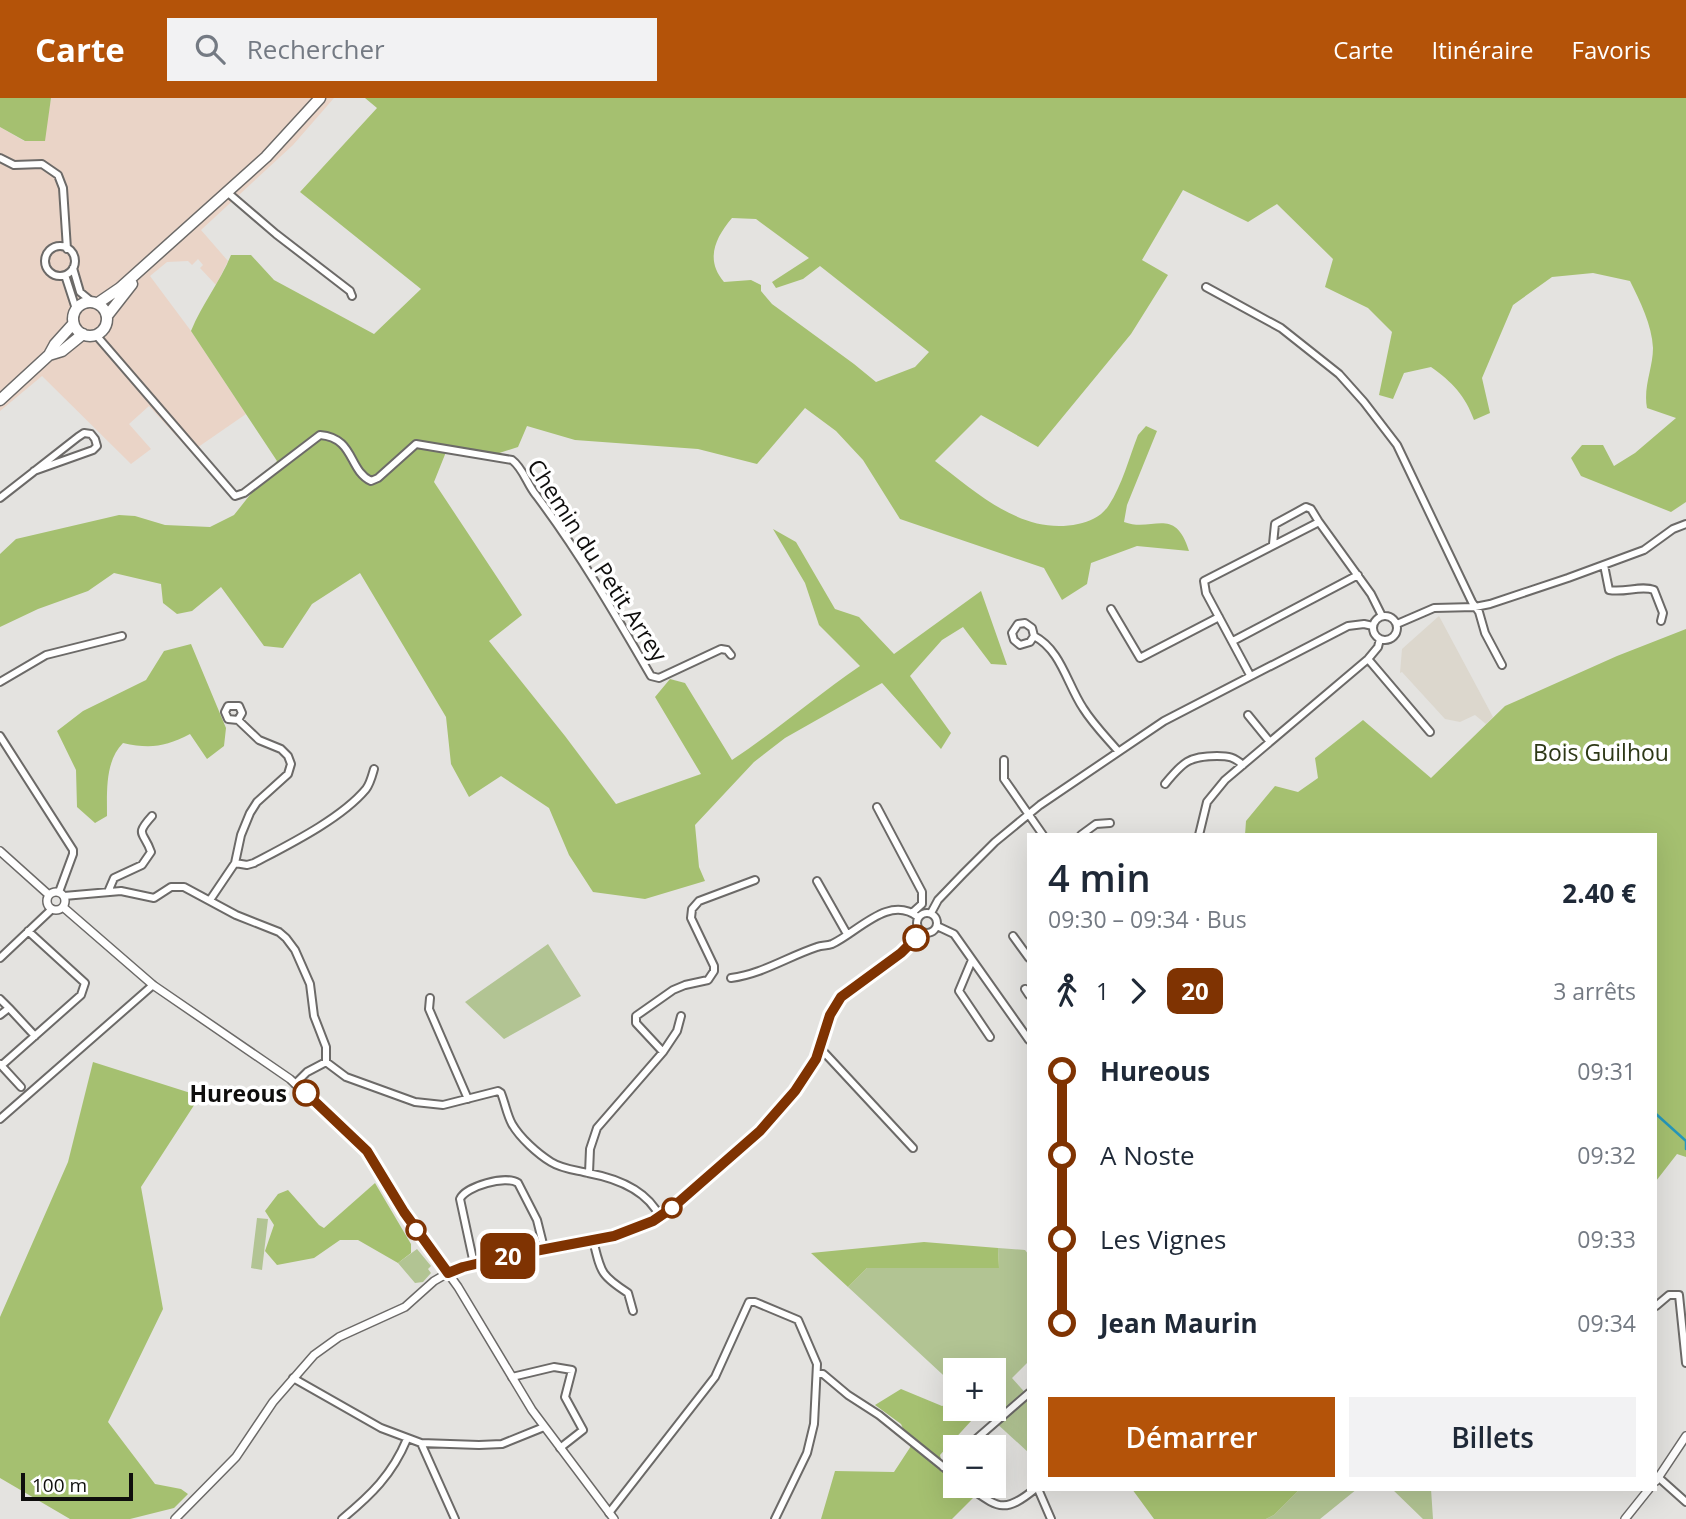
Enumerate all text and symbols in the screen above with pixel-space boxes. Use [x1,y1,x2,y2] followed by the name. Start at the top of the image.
[167,18,657,81] search box
[35,27,125,72] text: Carte
[191,30,229,68] icon: search
[247,31,385,67] text: Rechercher
[1333,33,1394,66] text: Carte
[1432,33,1534,66] text: Itinéraire
[1572,33,1651,66] text: Favoris
[520,453,676,668] street label: Chemin du Petit Arrey
[1533,736,1669,768] park label: Bois Guilhou
[1048,851,1151,903] text: 4 min
[1562,875,1636,911] text: 2.40 €
[1048,903,1247,935] text: 09:30 – 09:34 · Bus
[903,925,929,951] unlabelled marker
[1048,972,1086,1010] icon: walk
[1119,972,1157,1010] icon: forward
[1181,974,1209,1007] text: 20
[1096,975,1109,1007] text: 1
[1553,975,1636,1007] text: 3 arrêts
[1100,1053,1210,1089] text: Hureous
[1577,1055,1636,1087] text: 09:31
[189,1077,287,1109] place label: Hureous
[293,1080,319,1106] marker: Hureous
[1100,1137,1195,1173] text: A Noste
[1577,1139,1636,1171] text: 09:32
[662,1198,682,1218] unlabelled marker
[406,1220,426,1240] unlabelled marker
[1100,1221,1226,1257] text: Les Vignes
[1577,1223,1636,1255] text: 09:33
[476,1233,540,1279] line badge: 20
[494,1239,522,1272] text: 20
[1100,1305,1258,1341] text: Jean Maurin
[1577,1307,1636,1339] text: 09:34
[943,1358,1006,1498] map controls
[943,1358,1006,1421] button: +
[1048,1397,1335,1477] button: Démarrer
[1349,1397,1636,1477] button: Billets
[943,1435,1006,1498] button: −
[21,1470,133,1502] scale bar
[32,1472,87,1498] text: 100 m

